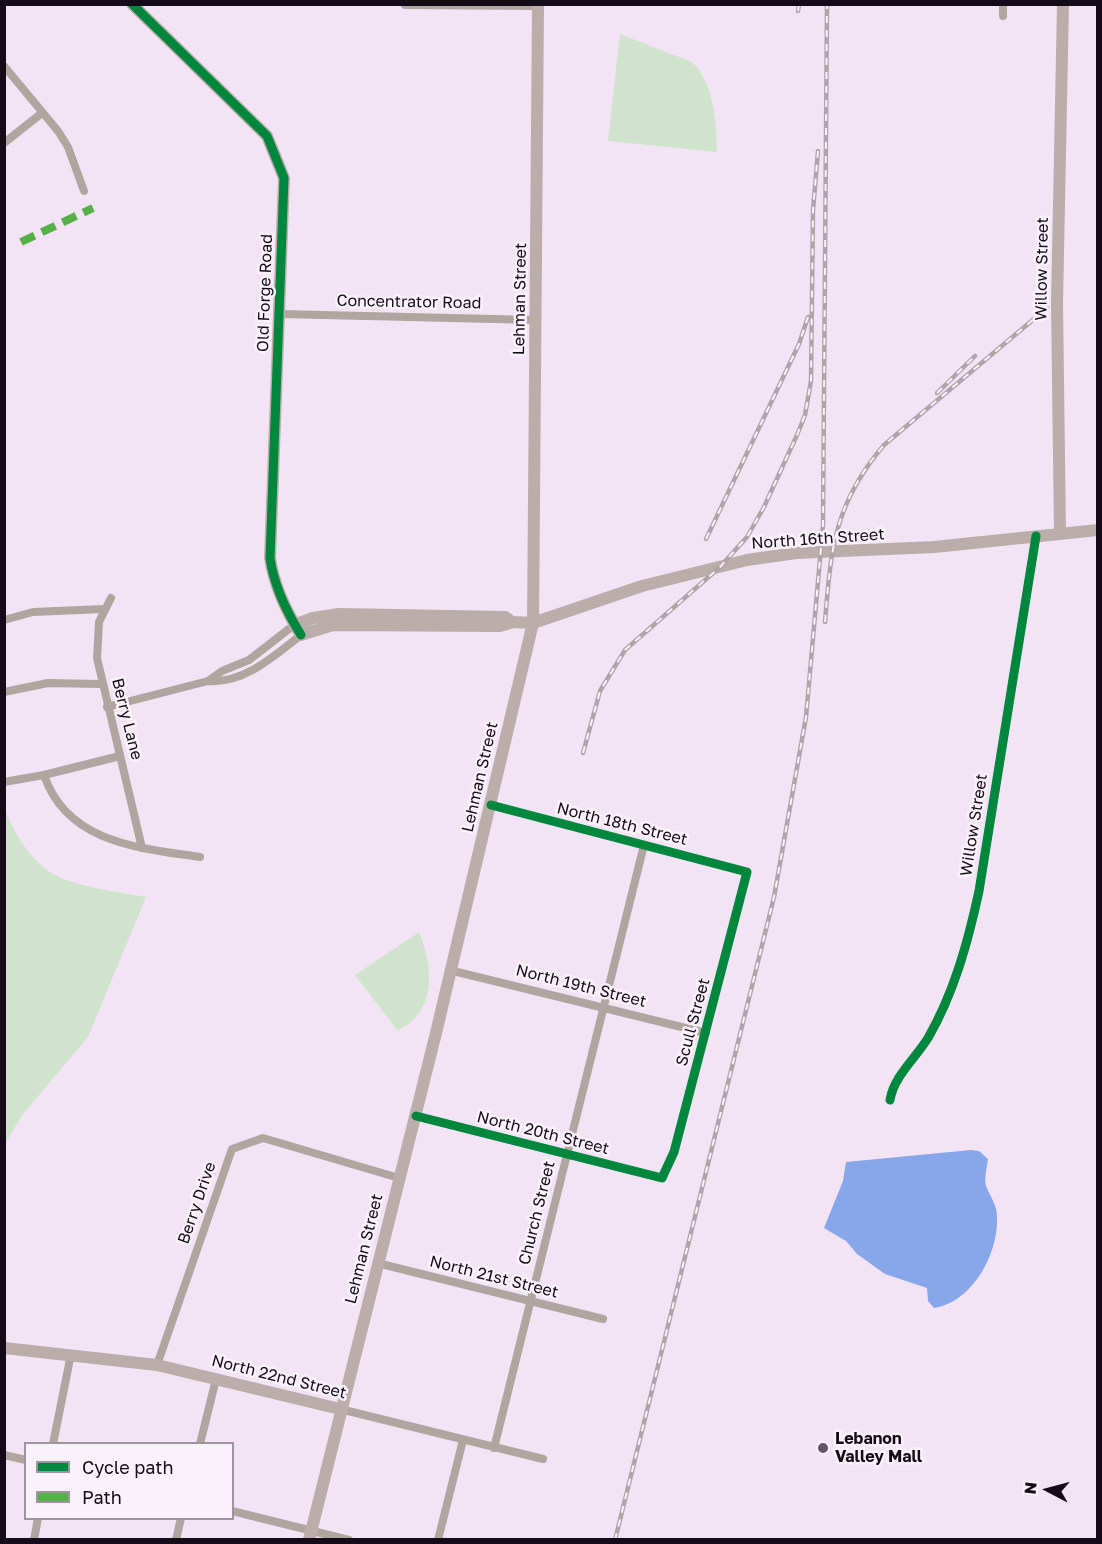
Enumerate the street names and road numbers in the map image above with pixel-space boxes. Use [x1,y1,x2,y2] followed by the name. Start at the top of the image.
[1031,217,1053,321] street label: Willow Street
[253,234,277,352] street label: Old Forge Road
[509,243,531,355] street label: Lehman Street
[336,291,482,313] street label: Concentrator Road
[751,525,885,553] street label: North 16th Street
[108,676,146,762] street label: Berry Lane
[458,720,502,834] street label: Lehman Street
[956,772,992,878] street label: Willow Street
[555,799,689,849] street label: North 18th Street
[514,961,648,1011] street label: North 19th Street
[672,976,714,1068] street label: Scull Street
[475,1107,611,1159] street label: North 20th Street
[174,1159,220,1247] street label: Berry Drive
[515,1159,559,1267] street label: Church Street
[341,1192,387,1306] street label: Lehman Street
[428,1252,560,1302] street label: North 21st Street
[210,1351,348,1403] street label: North 22nd Street

